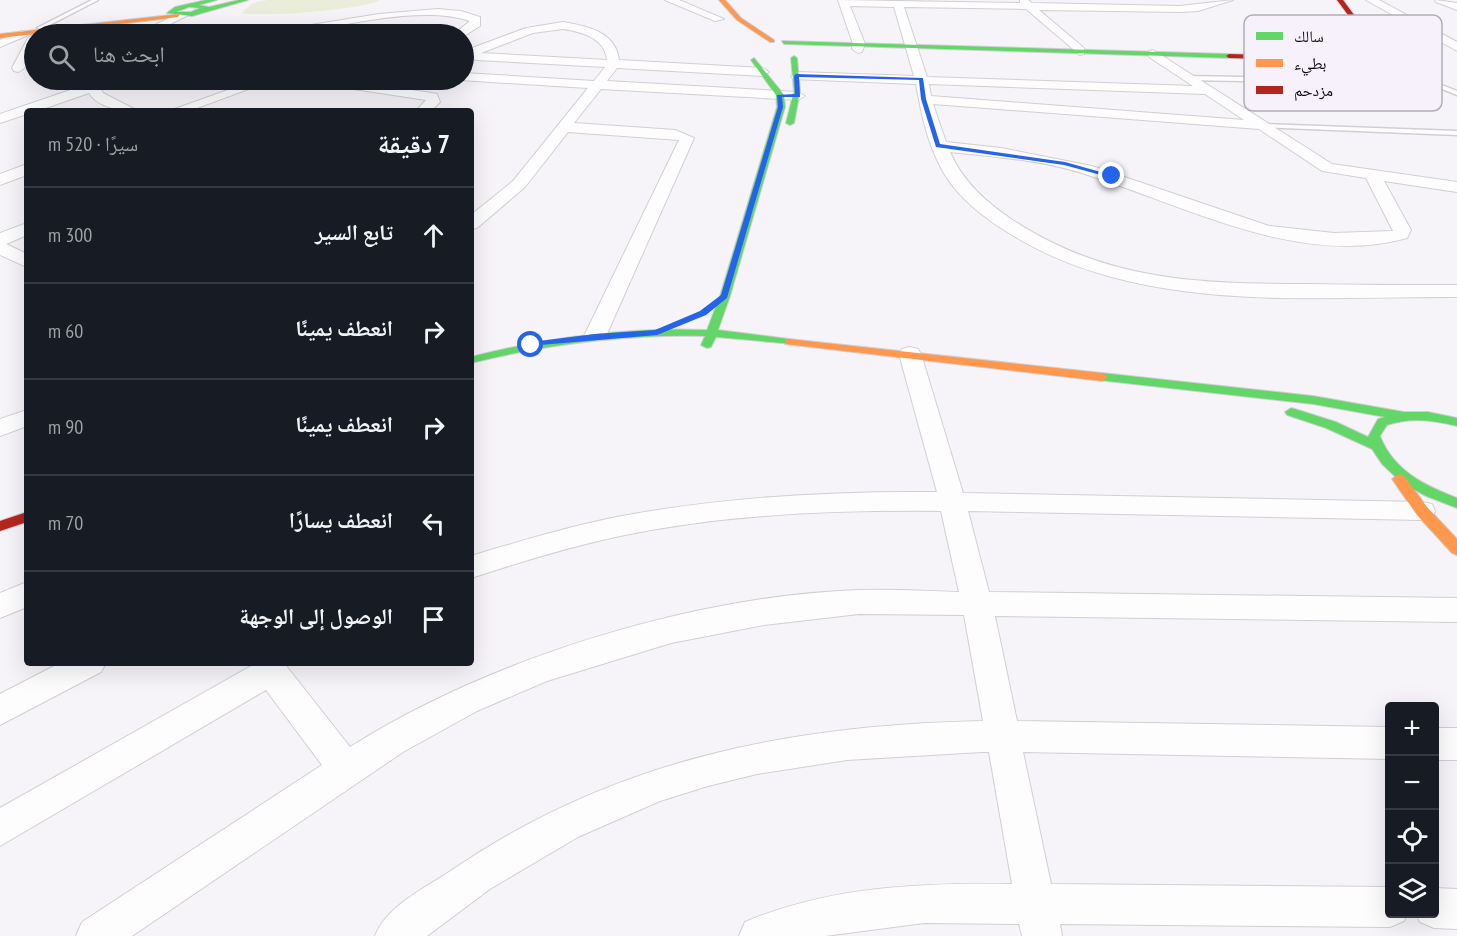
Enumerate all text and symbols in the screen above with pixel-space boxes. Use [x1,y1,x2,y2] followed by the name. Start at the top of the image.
[1244,15,1442,111] legend
[24,24,474,90] search box
[1294,26,1324,46] text: سالك
[93,40,165,68] text: ابحث هنا
[45,41,78,74] icon: search
[1294,53,1326,76] text: بطيء
[1294,80,1333,101] text: مزدحم
[378,127,450,160] text: 7 دقيقة
[48,131,138,157] text: سيرًا · 520 m
[1098,162,1124,188] route end
[315,218,393,246] text: تابع السير
[417,219,450,252] icon: ahead
[48,222,92,248] text: 300 m
[295,314,393,342] text: انعطف يمينًا
[417,315,450,348] icon: right
[48,318,83,344] text: 60 m
[517,331,543,357] route start
[295,410,393,438] text: انعطف يمينًا
[417,411,450,444] icon: right
[48,414,83,440] text: 90 m
[289,506,393,534] text: انعطف يسارًا
[417,507,450,540] icon: left
[48,510,83,536] text: 70 m
[239,602,393,630] text: الوصول إلى الوجهة
[417,603,450,636] icon: arrive
[1385,702,1439,918] map controls
[1385,702,1439,756] button: +
[1385,756,1439,810] button: −
[1385,810,1439,864] button: locate
[1385,864,1439,918] button: layers

